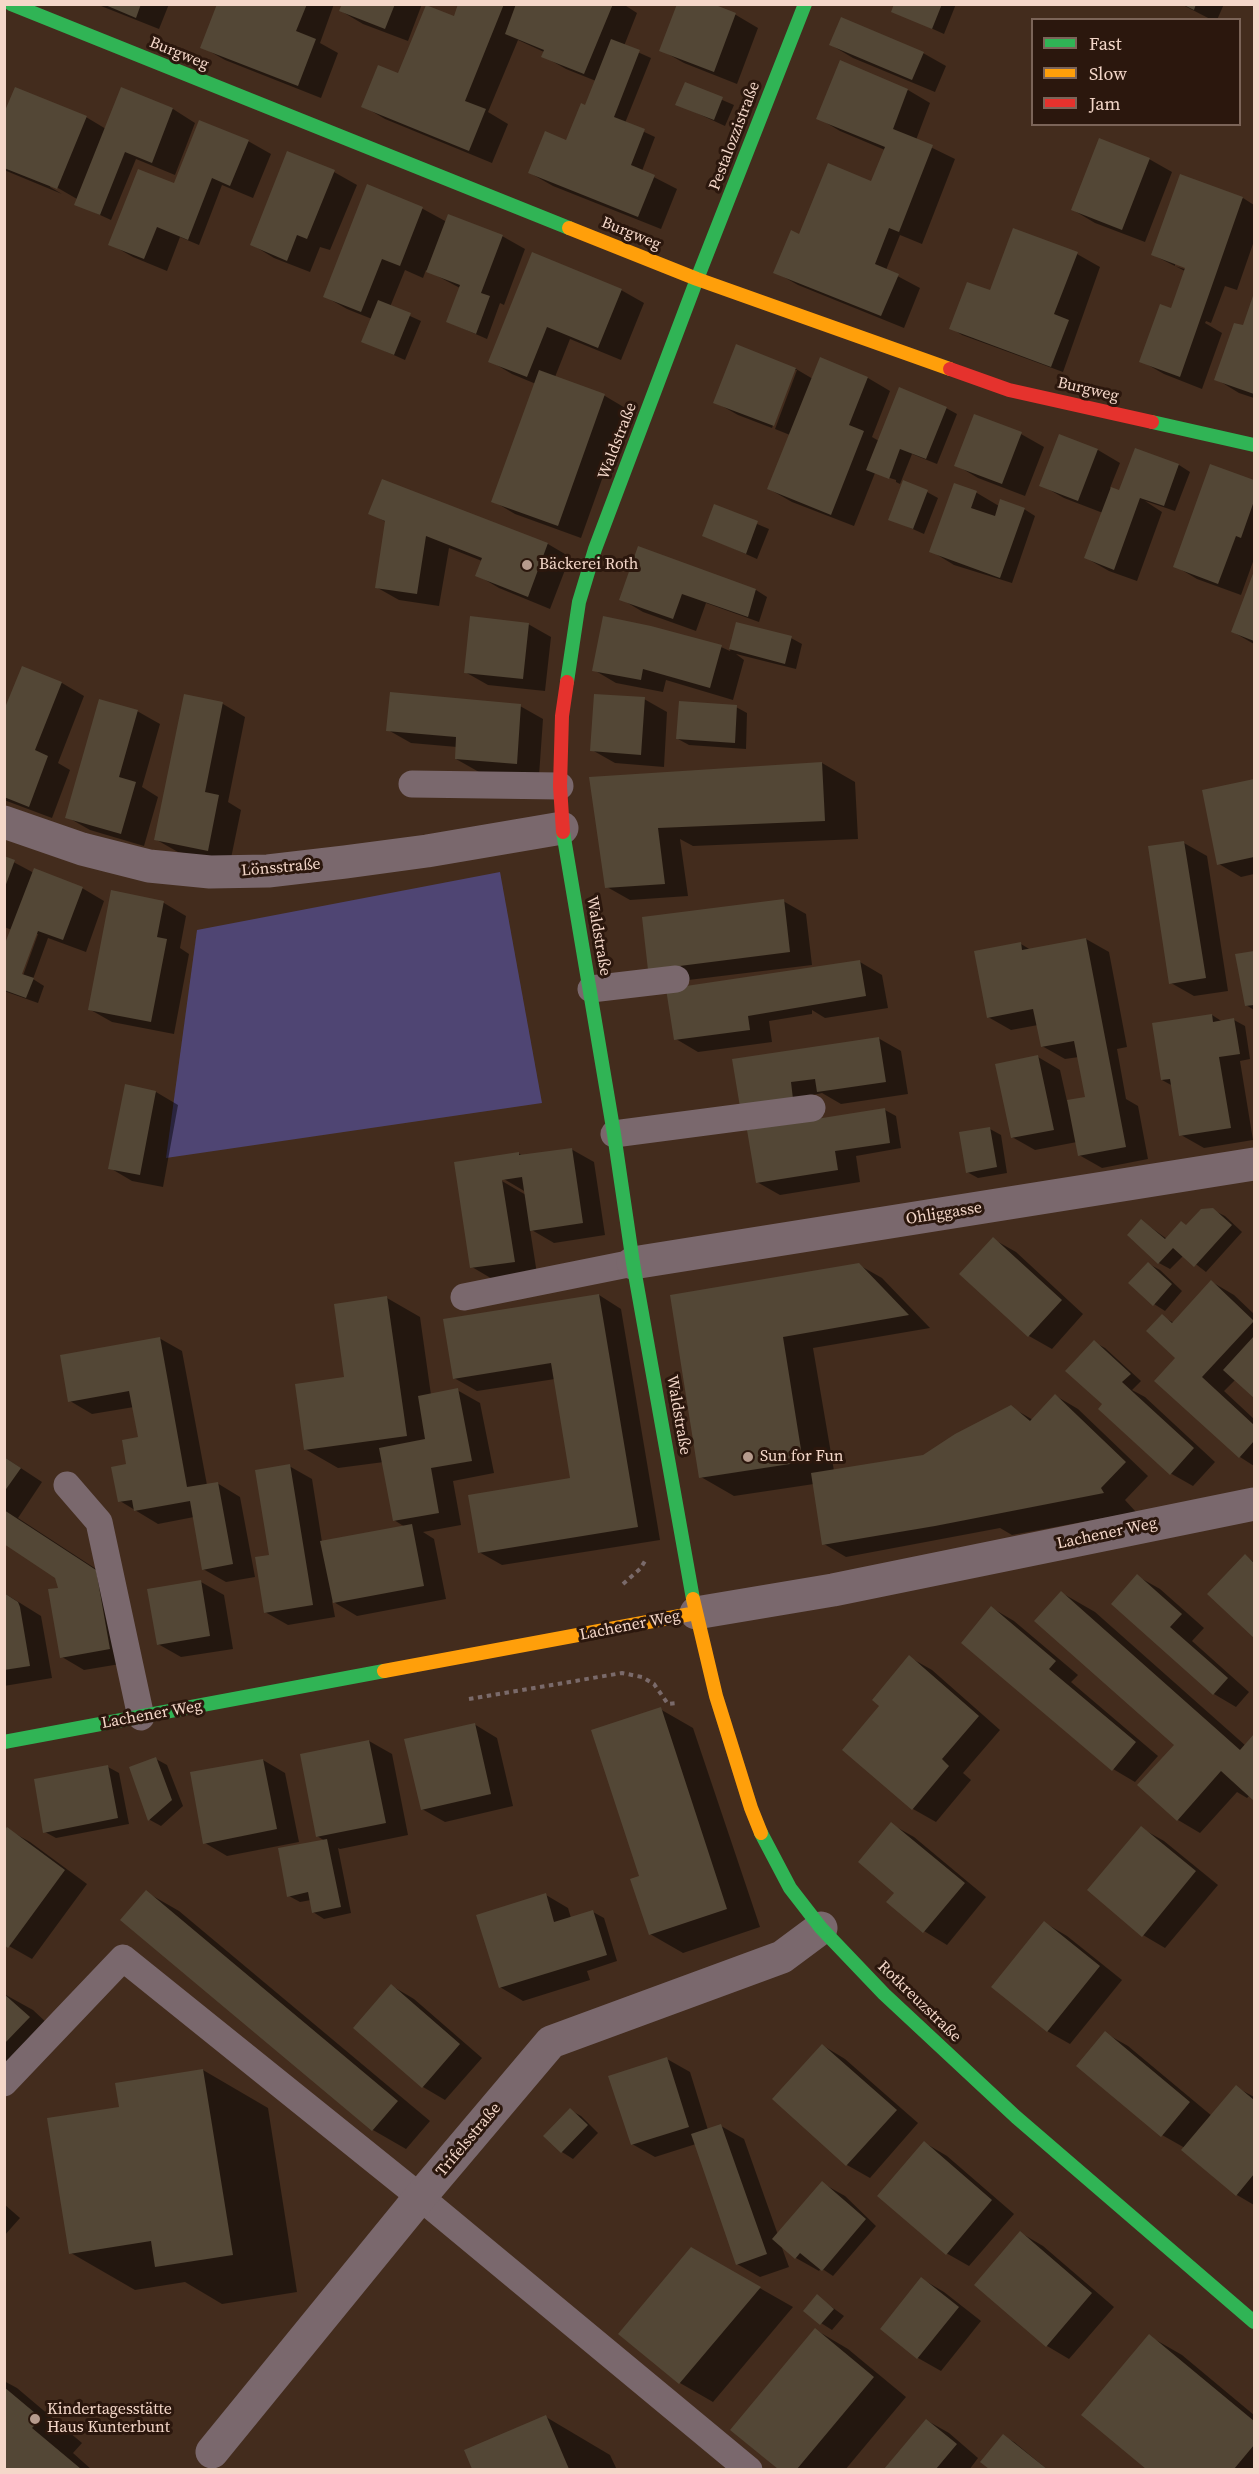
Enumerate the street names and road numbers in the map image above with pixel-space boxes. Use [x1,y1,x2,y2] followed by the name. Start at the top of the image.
[146,33,212,75] street label: Burgweg
[705,79,765,193] street label: Pestalozzistraße
[598,213,664,255] street label: Burgweg
[1055,374,1121,406] street label: Burgweg
[595,400,641,482] street label: Waldstraße
[241,855,321,881] street label: Lönsstraße
[582,895,614,977] street label: Waldstraße
[905,1199,983,1229] street label: Ohliggasse
[662,1374,694,1456] street label: Waldstraße
[1055,1514,1159,1554] street label: Lachener Weg
[578,1607,682,1645] street label: Lachener Weg
[100,1697,204,1733] street label: Lachener Weg
[873,1957,965,2047] street label: Rotkreuzstraße
[433,2099,505,2181] street label: Trifelsstraße

